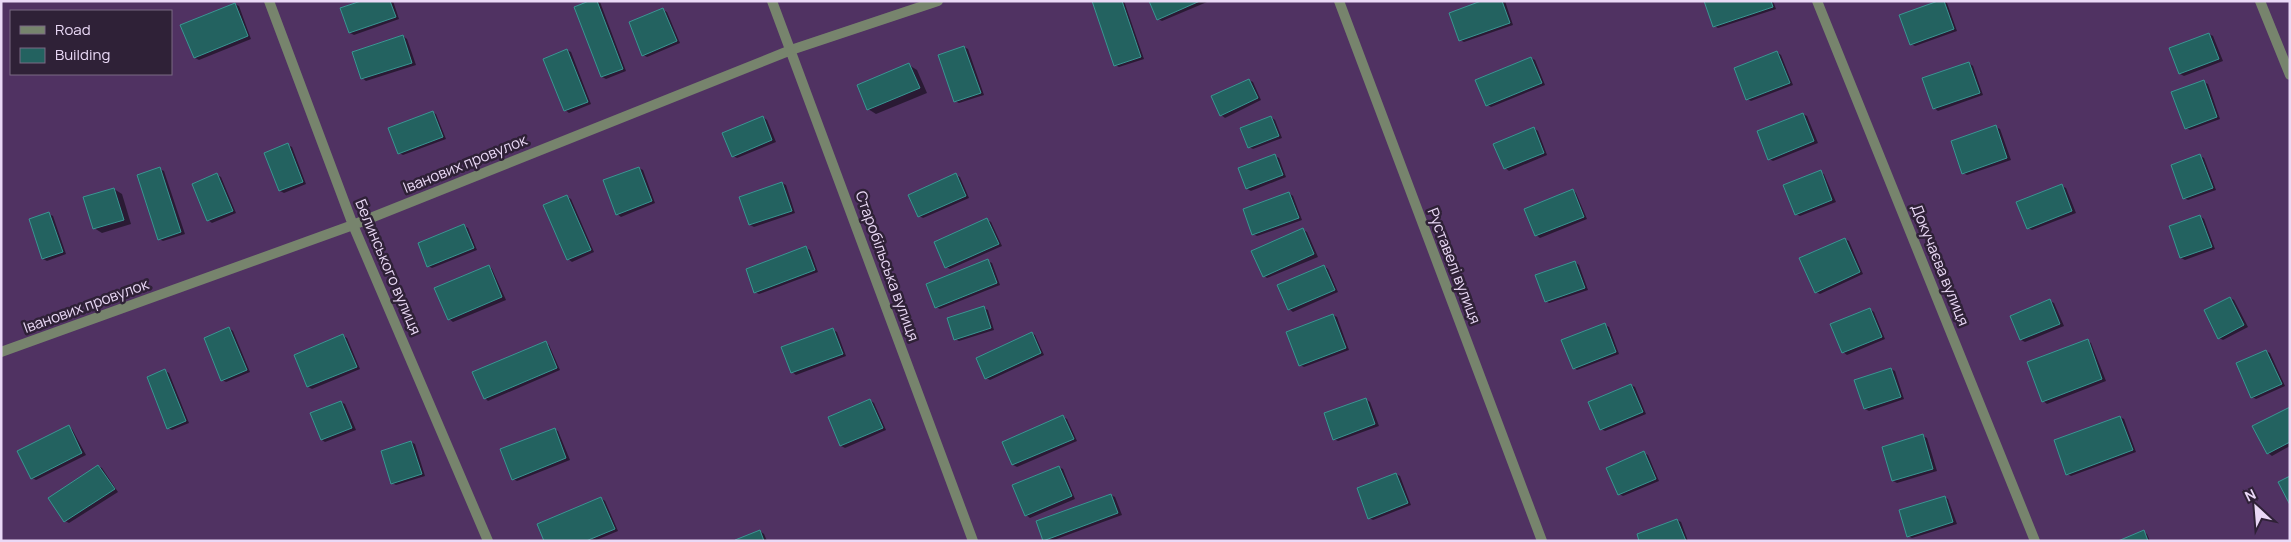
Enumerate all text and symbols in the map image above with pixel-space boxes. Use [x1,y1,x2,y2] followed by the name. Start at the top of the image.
[10,10,172,75] legend
[55,19,91,40] text: Road
[55,44,110,65] text: Building
[400,129,530,198] street label: Іванових провулок
[851,188,924,344] street label: Старобільська вулиця
[350,196,427,338] street label: Белинського вулиця
[1906,201,1975,329] street label: Докучаєва вулиця
[1423,205,1486,327] street label: Руставелі вулиця
[20,273,152,338] street label: Іванових провулок
[2231,482,2281,532] north arrow
[2241,484,2259,506] text: N

